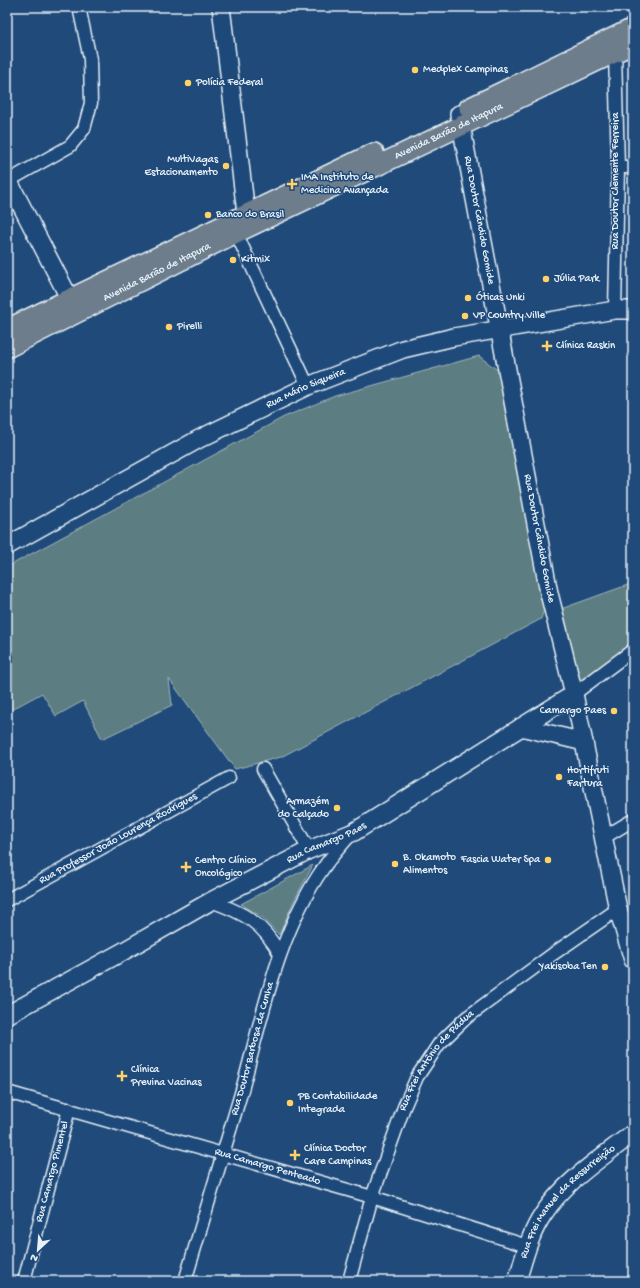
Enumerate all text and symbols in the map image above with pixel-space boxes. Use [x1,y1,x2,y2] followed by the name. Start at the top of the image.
[423,64,509,76] place label: Medplex Campinas
[410,65,420,75] marker: Medplex Campinas
[195,77,264,89] place label: Polícia Federal
[183,78,193,88] marker: Polícia Federal
[393,100,506,163] street label: Avenida Barão de Itapura
[610,112,622,250] street label: Rua Doutor Clemente Ferreira
[144,154,219,179] place label: MultiVagas Estacionamento
[461,155,497,286] street label: Rua Doutor Cândido Gomide
[221,161,231,171] marker: MultiVagas Estacionamento
[301,172,389,197] place label: IMA Instituto de Medicina Avançada
[286,178,298,190] marker: IMA Instituto de Medicina Avançada
[215,209,285,221] place label: Banco do Brasil
[203,210,213,220] marker: Banco do Brasil
[101,240,214,305] street label: Avenida Barão de Itapura
[241,254,270,266] place label: Kitmix
[228,255,238,265] marker: Kitmix
[554,273,601,285] place label: Júlia Park
[541,274,551,284] marker: Júlia Park
[476,291,525,304] place label: Óticas Unki
[463,293,473,303] marker: Óticas Unki
[472,310,546,322] place label: VP Country Ville
[460,311,470,321] marker: VP Country Ville
[176,321,202,333] place label: Pirelli
[164,322,174,332] marker: Pirelli
[541,340,553,352] marker: Clínica Raskin
[556,340,616,352] place label: Clínica Raskin
[264,366,348,411] street label: Rua Mário Siqueira
[521,473,557,604] street label: Rua Doutor Cândido Gomide
[540,705,607,717] place label: Camargo Paes
[609,706,619,716] marker: Camargo Paes
[566,764,609,790] place label: Hortifruti Fartura
[554,772,564,782] marker: Hortifruti Fartura
[37,790,200,887] street label: Rua Professor João Lourença Rodrigues
[278,796,329,821] place label: Armazém do Calçado
[332,803,342,813] marker: Armazém do Calçado
[285,819,369,867] street label: Rua Camargo Paes
[402,852,456,877] place label: B. Okamoto Alimentos
[460,854,541,866] place label: Fascia Water Spa
[195,855,257,880] place label: Centro Clínico Oncológico
[543,855,553,865] marker: Fascia Water Spa
[390,859,400,869] marker: B. Okamoto Alimentos
[180,861,192,873] marker: Centro Clínico Oncológico
[538,961,598,973] place label: Yakisoba Ten
[600,962,610,972] marker: Yakisoba Ten
[229,980,277,1117] street label: Rua Doutor Barbosa da Cunha
[397,1007,477,1113] street label: Rua Frei Antônio de Pádua
[130,1064,202,1089] place label: Clínica Previna Vacinas
[116,1070,128,1082] marker: Clínica Previna Vacinas
[297,1091,378,1116] place label: PB Contabilidade Integrada
[285,1098,295,1108] marker: PB Contabilidade Integrada
[34,1119,72,1223] street label: Rua Camargo Pimentel
[518,1142,618,1260] street label: Rua Frei Manuel da Ressurreição
[304,1143,372,1168] place label: Clínica Doctor Care Campinas
[213,1146,322,1188] street label: Rua Camargo Penteado
[289,1149,301,1161] marker: Clínica Doctor Care Campinas
[18,1230,58,1270] north arrow
[29,1250,40,1264] text: N

